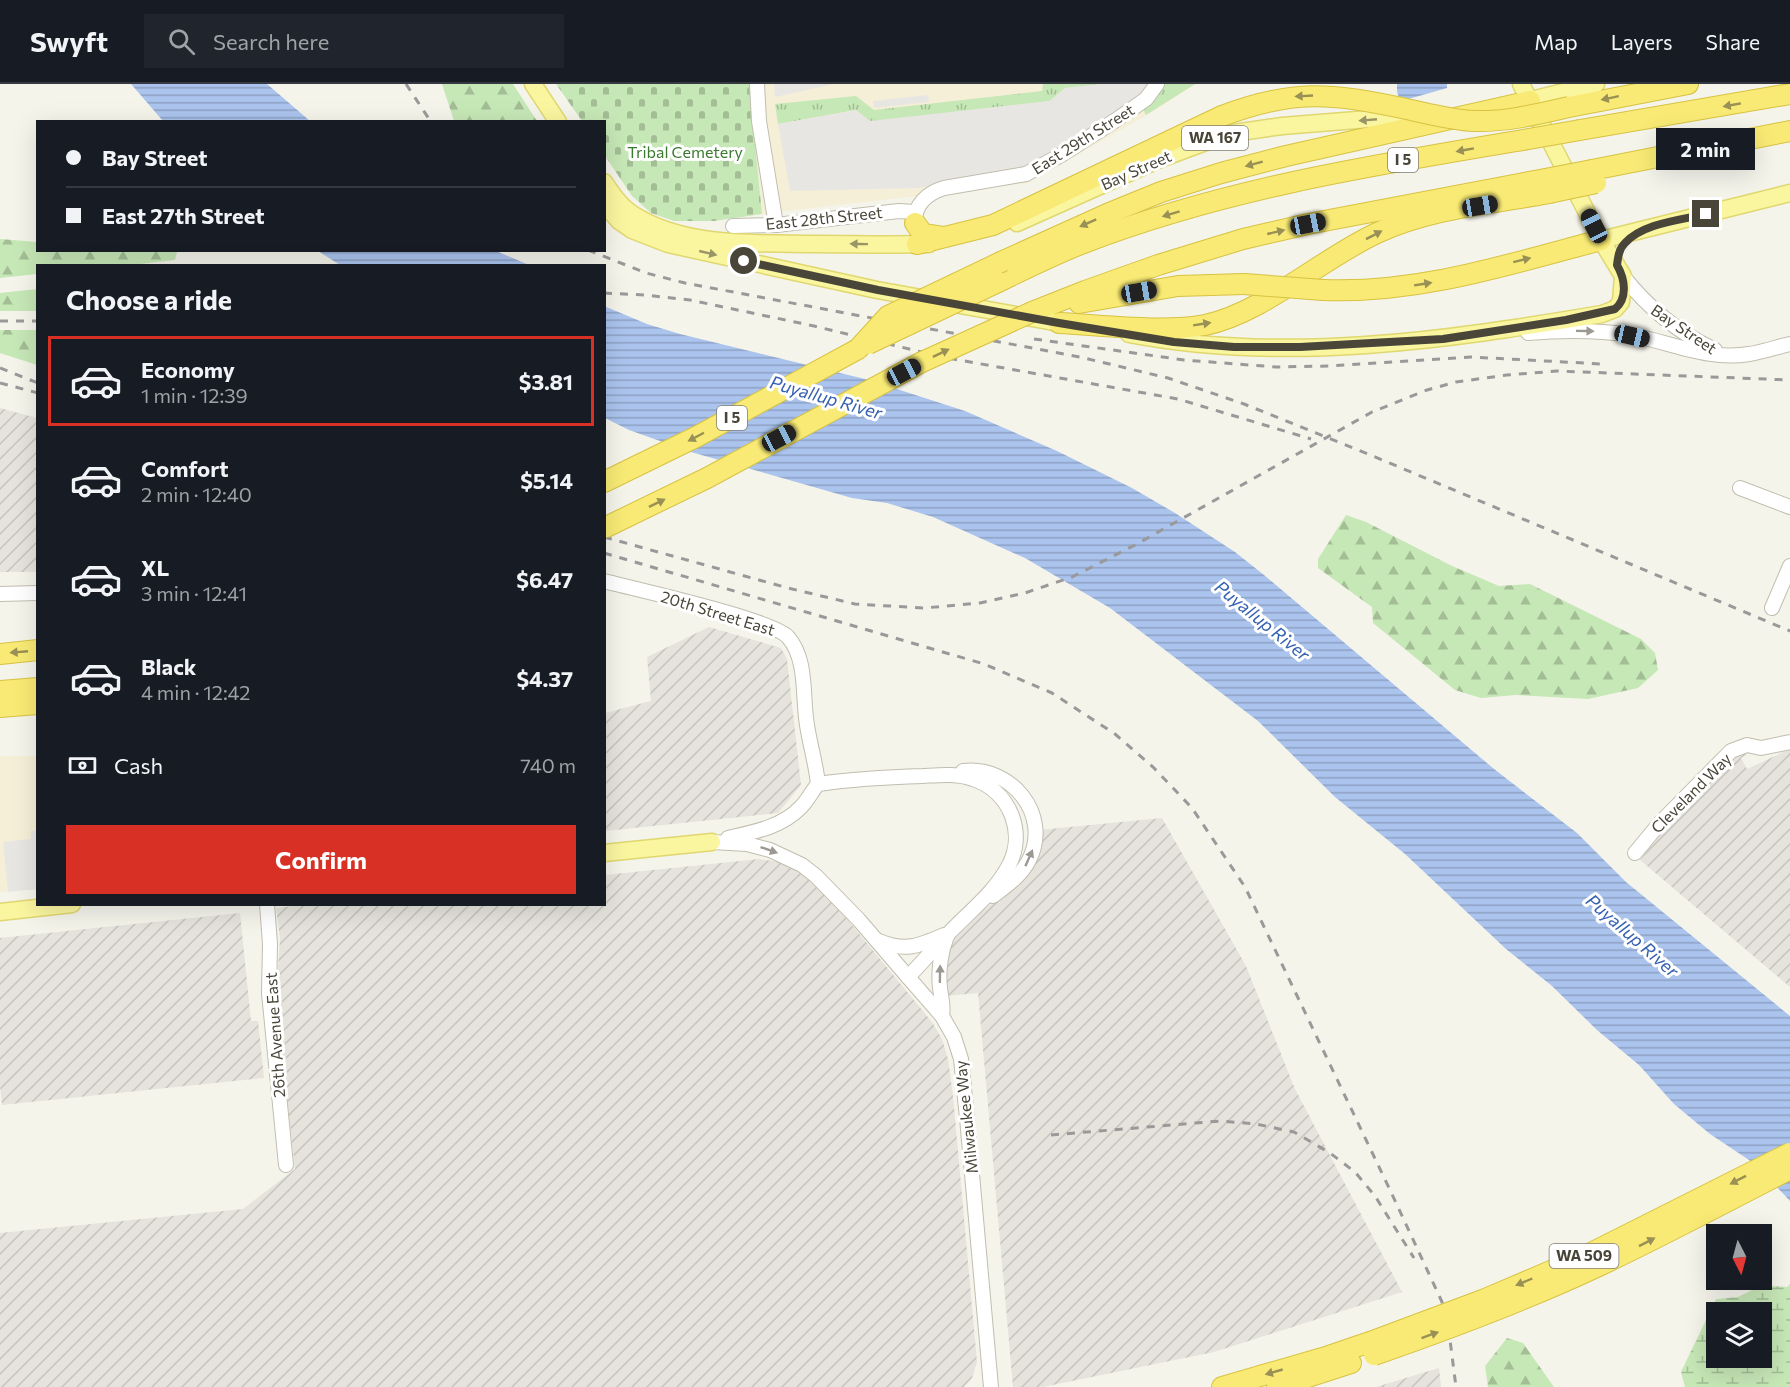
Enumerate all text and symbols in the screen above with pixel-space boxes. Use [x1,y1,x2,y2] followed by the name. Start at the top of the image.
[144,14,564,68] search box
[30,24,108,58] text: Swyft
[165,25,198,58] icon: search
[213,28,329,55] text: Search here
[1534,29,1578,54] text: Map
[1611,29,1673,54] text: Layers
[1706,29,1760,54] text: Share
[1295,92,1314,101] one-way arrow
[1601,94,1619,104] one-way arrow
[1028,99,1138,178] street label: East 29th Street
[1723,101,1742,110] one-way arrow
[1358,115,1377,124] one-way arrow
[1182,126,1248,150] road number: WA 167
[1656,127,1756,169] callout: 2 min
[1681,137,1730,161] text: 2 min
[627,142,743,161] park label: Tribal Cemetery
[102,144,208,171] text: Bay Street
[1098,145,1174,193] street label: Bay Street
[1455,146,1474,155] one-way arrow
[1388,148,1418,172] road number: I 5
[1244,160,1262,169] one-way arrow
[1461,194,1499,218] car
[1692,200,1719,227] route end
[102,202,264,229] text: East 27th Street
[765,202,884,233] street label: East 28th Street
[1578,206,1610,246] car
[1162,210,1180,219] one-way arrow
[1289,212,1327,236] car
[1079,219,1097,228] one-way arrow
[1267,227,1286,236] one-way arrow
[1365,230,1382,240] one-way arrow
[849,239,868,249] one-way arrow
[730,247,757,274] route start
[699,248,717,258] one-way arrow
[1513,255,1532,265] one-way arrow
[1414,279,1433,288] one-way arrow
[1120,280,1158,304] car
[66,283,232,316] text: Choose a ride
[1648,300,1721,358] street label: Bay Street
[1192,320,1211,329] one-way arrow
[1612,323,1652,349] car
[1575,326,1594,336] one-way arrow
[933,349,950,358] one-way arrow
[69,354,123,408] icon: car
[141,356,235,383] text: Economy
[884,356,924,388] car
[519,368,573,395] text: $3.81
[768,371,886,424] water label: Puyallup River
[141,383,248,407] text: 1 min · 12:39
[717,406,747,430] road number: I 5
[759,422,799,454] car
[687,432,704,442] one-way arrow
[69,453,123,507] icon: car
[141,455,229,482] text: Comfort
[520,467,573,494] text: $5.14
[141,482,252,506] text: 2 min · 12:40
[649,498,666,507] one-way arrow
[69,552,123,606] icon: car
[141,554,169,581] text: XL
[516,566,573,593] text: $6.47
[1211,575,1315,666] water label: Puyallup River
[141,581,247,605] text: 3 min · 12:41
[659,586,778,639] street label: 20th Street East
[9,647,28,657] one-way arrow
[69,651,123,705] icon: car
[141,653,196,680] text: Black
[516,665,573,692] text: $4.37
[141,680,250,704] text: 4 min · 12:42
[66,749,99,782] icon: cash
[1647,749,1735,837] street label: Cleveland Way
[114,752,163,779] text: Cash
[520,753,576,777] text: 740 m
[66,825,576,894] button: Confirm
[760,846,778,856] one-way arrow
[1024,849,1034,867] one-way arrow
[1582,889,1684,982] water label: Puyallup River
[935,965,945,984] one-way arrow
[261,971,288,1098] street label: 26th Avenue East
[950,1060,981,1175] street label: Milwaukee Way
[1729,1175,1746,1184] one-way arrow
[1706,1224,1772,1290] north arrow
[1706,1224,1772,1368] map controls
[1639,1237,1656,1247] one-way arrow
[1550,1244,1618,1268] road number: WA 509
[1515,1278,1533,1287] one-way arrow
[1706,1302,1772,1368] button: layers
[1421,1330,1439,1340] one-way arrow
[1265,1368,1283,1377] one-way arrow

